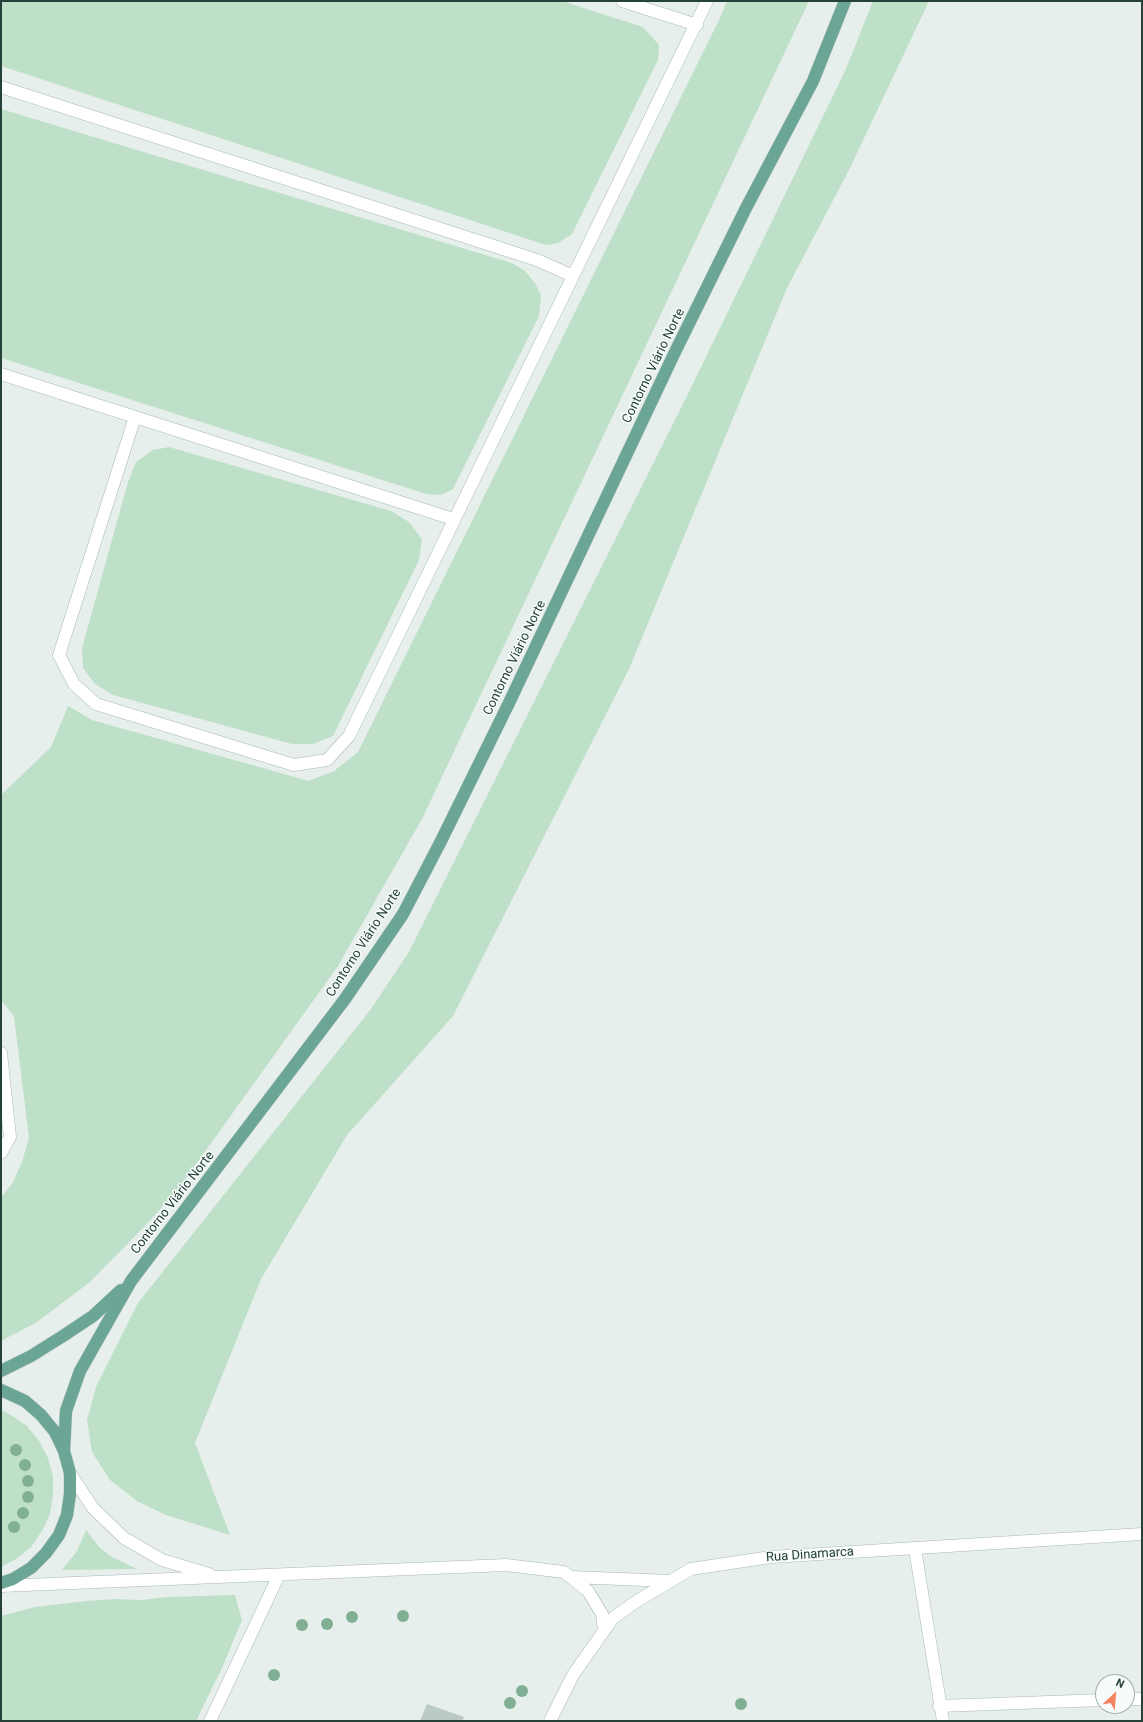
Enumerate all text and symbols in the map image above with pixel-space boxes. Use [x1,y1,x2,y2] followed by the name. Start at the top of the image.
[619,306,689,426] street label: Contorno Viário Norte
[480,598,550,718] street label: Contorno Viário Norte
[323,886,405,1000] street label: Contorno Viário Norte
[128,1149,218,1257] street label: Contorno Viário Norte
[766,1544,854,1566] street label: Rua Dinamarca
[1095,1674,1135,1714] north arrow
[1114,1676,1126,1691] text: N

